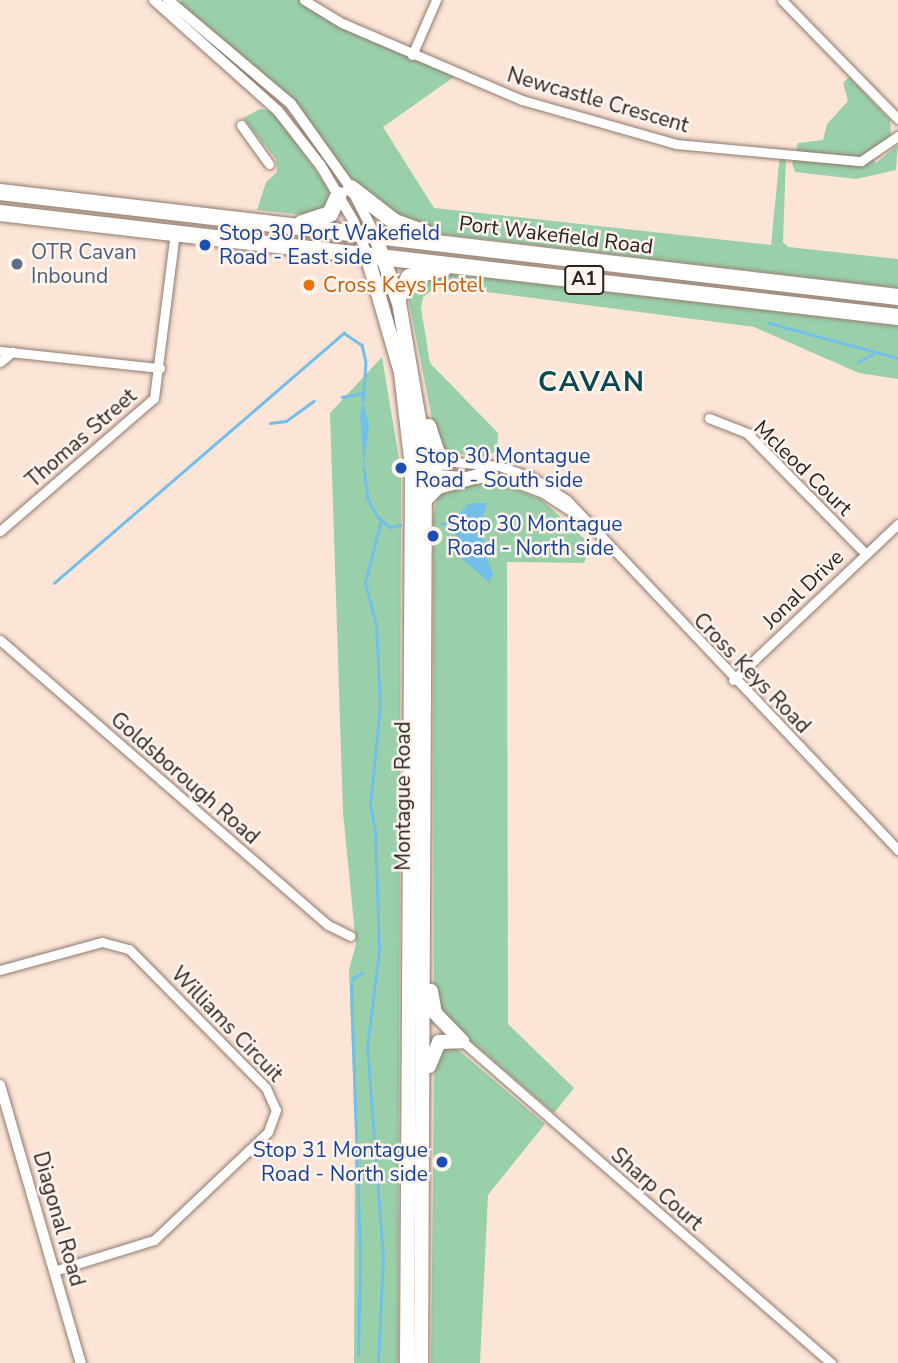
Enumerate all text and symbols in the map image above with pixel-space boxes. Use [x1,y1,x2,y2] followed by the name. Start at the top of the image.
[504,62,692,138] street label: Newcastle Crescent
[458,211,654,259] street label: Port Wakefield Road
[219,220,440,270] place label: Stop 30 Port Wakefield Road - East side
[197,237,213,253] marker: Stop 30 Port Wakefield Road - East side
[31,239,137,289] place label: OTR Cavan Inbound
[9,256,25,272] marker: OTR Cavan Inbound
[563,264,605,296] road number: A1
[323,272,484,298] place label: Cross Keys Hotel
[301,277,317,293] marker: Cross Keys Hotel
[539,365,645,399] district label: CAVAN
[21,383,141,493] street label: Thomas Street
[749,415,857,521] street label: Mcleod Court
[415,443,590,493] place label: Stop 30 Montague Road - South side
[393,460,409,476] marker: Stop 30 Montague Road - South side
[447,511,622,561] place label: Stop 30 Montague Road - North side
[425,528,441,544] marker: Stop 30 Montague Road - North side
[757,544,849,634] street label: Jonal Drive
[688,608,816,738] street label: Cross Keys Road
[106,707,264,849] street label: Goldsborough Road
[390,721,416,871] street label: Montague Road
[166,961,288,1087] street label: Williams Circuit
[253,1137,428,1187] place label: Stop 31 Montague Road - North side
[606,1142,708,1236] street label: Sharp Court
[28,1149,90,1289] street label: Diagonal Road
[434,1154,450,1170] marker: Stop 31 Montague Road - North side

